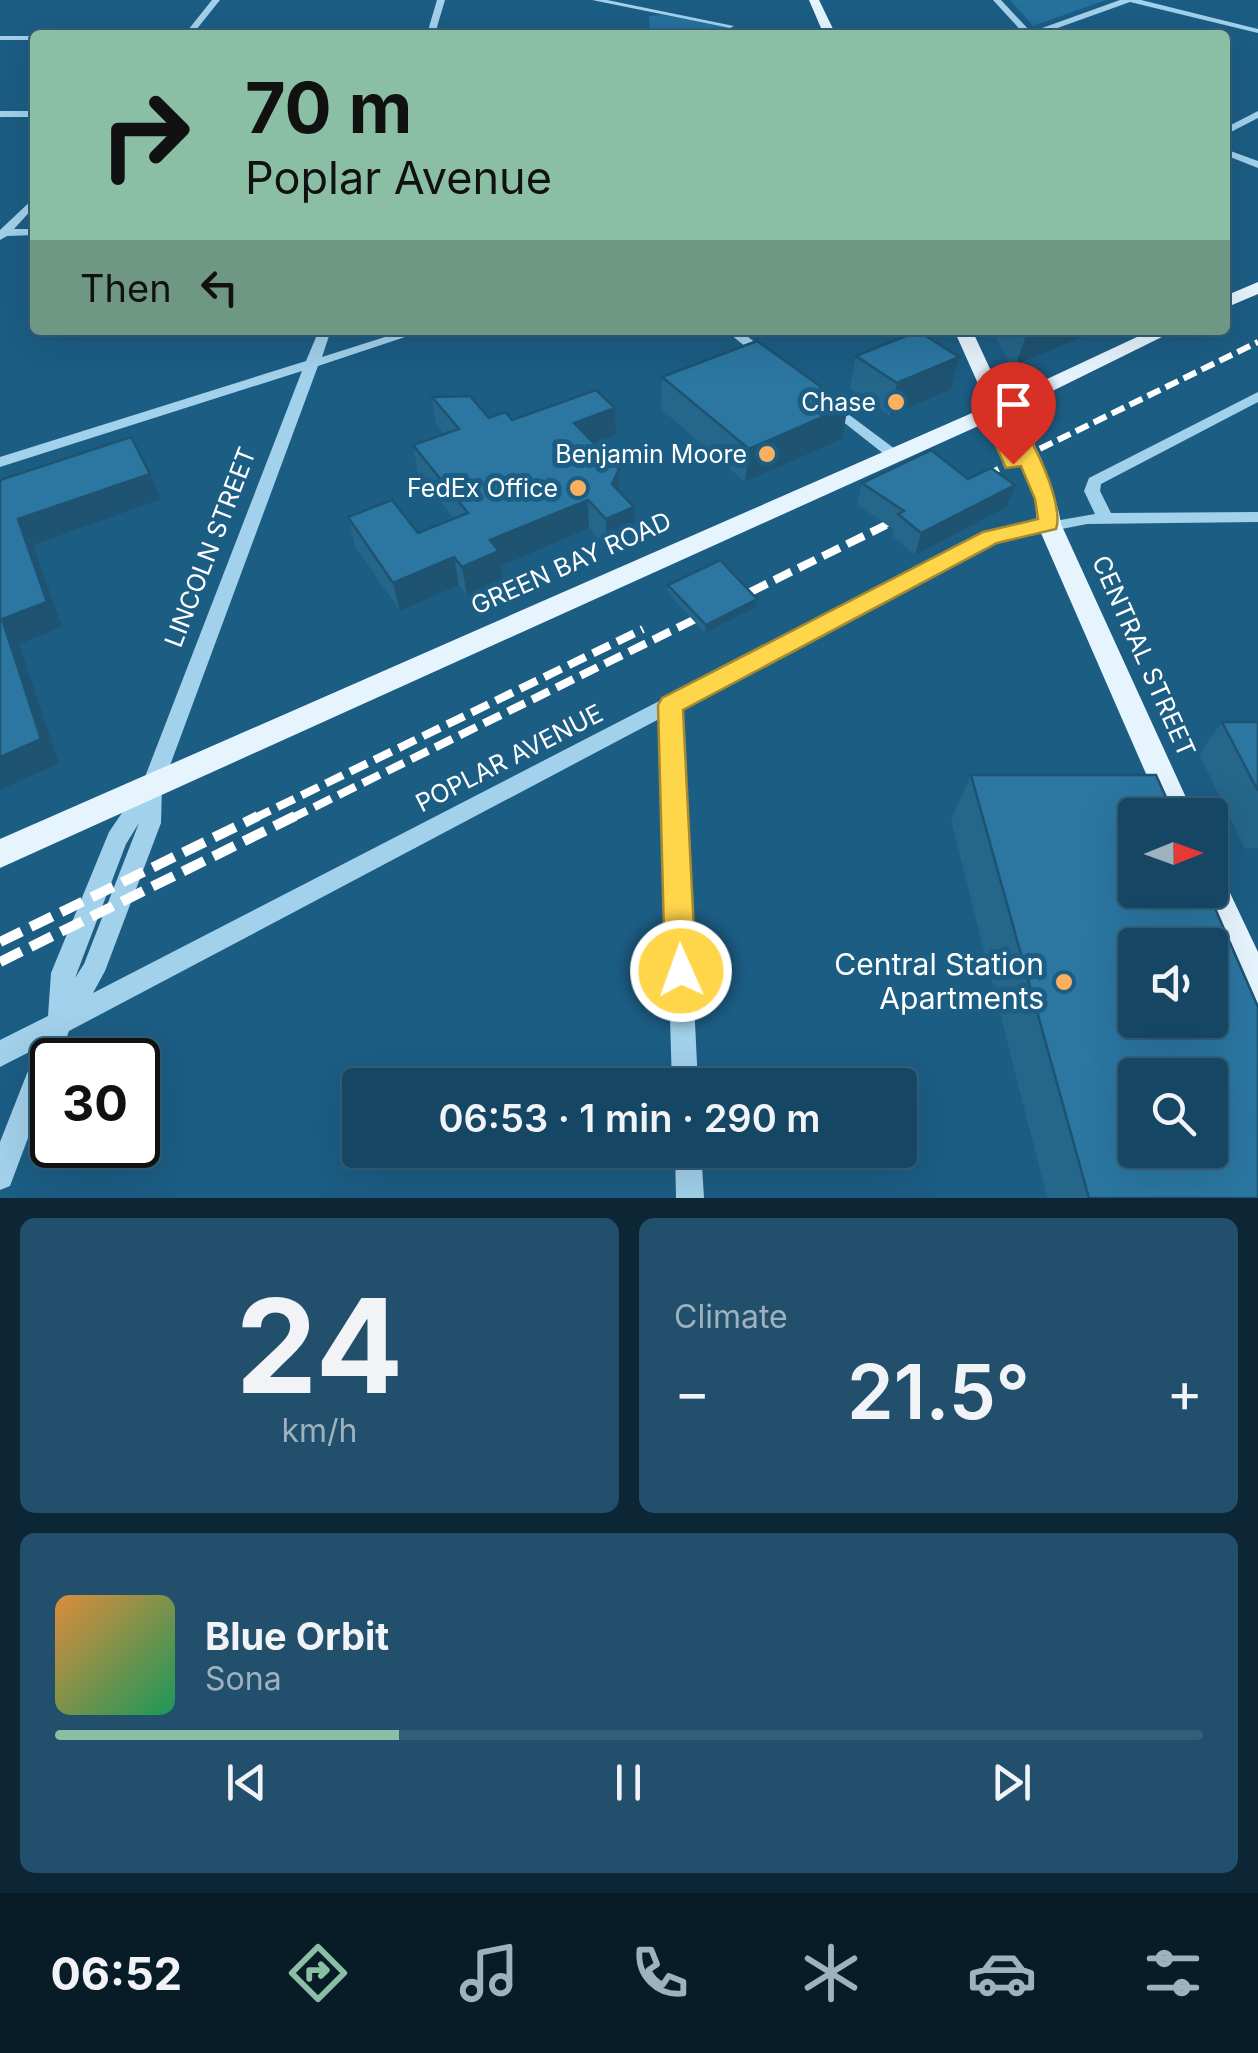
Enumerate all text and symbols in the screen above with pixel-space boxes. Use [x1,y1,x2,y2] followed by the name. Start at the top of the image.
[245,65,412,150] text: 70 m
[80,70,210,200] icon: right
[245,150,552,205] text: Poplar Avenue
[192,260,247,315] icon: left
[80,265,172,311] text: Then
[971,362,1056,465] pin
[986,377,1041,432] icon: arrive
[801,387,876,417] place label: Chase
[885,391,907,413] marker: Chase
[555,439,747,469] place label: Benjamin Moore
[158,443,262,651] street label: LINCOLN STREET
[756,443,778,465] marker: Benjamin Moore
[407,473,558,503] place label: FedEx Office
[567,477,589,499] marker: FedEx Office
[466,505,676,621] street label: GREEN BAY ROAD
[1086,551,1202,761] street label: CENTRAL STREET
[410,698,608,818] street label: POPLAR AVENUE
[1118,798,1228,908] north arrow
[1118,798,1228,1168] map controls
[629,919,733,1023] position arrow
[1118,928,1228,1038] button: sound
[834,946,1044,1016] place label: Central Station Apartments
[1053,971,1075,993] marker: Central Station Apartments
[30,1038,160,1168] speed limit sign: 30
[1118,1058,1228,1168] button: search
[439,1095,821,1141] text: 06:53 · 1 min · 290 m
[236,1267,403,1424] text: 24
[674,1297,788,1336] text: Climate
[847,1346,1030,1437] text: 21.5°
[674,1359,710,1425] text: −
[1167,1359,1203,1425] text: +
[281,1411,358,1450] text: km/h
[205,1613,389,1659] text: Blue Orbit
[205,1659,282,1698] text: Sona
[219,1755,274,1810] icon: previous
[601,1755,656,1810] icon: pause
[984,1755,1039,1810] icon: next
[283,1938,353,2008] icon: directions
[454,1938,524,2008] icon: music
[625,1938,695,2008] icon: phone
[796,1938,866,2008] icon: climate
[967,1938,1037,2008] icon: car
[1138,1938,1208,2008] icon: filters
[50,1946,182,2001] text: 06:52

